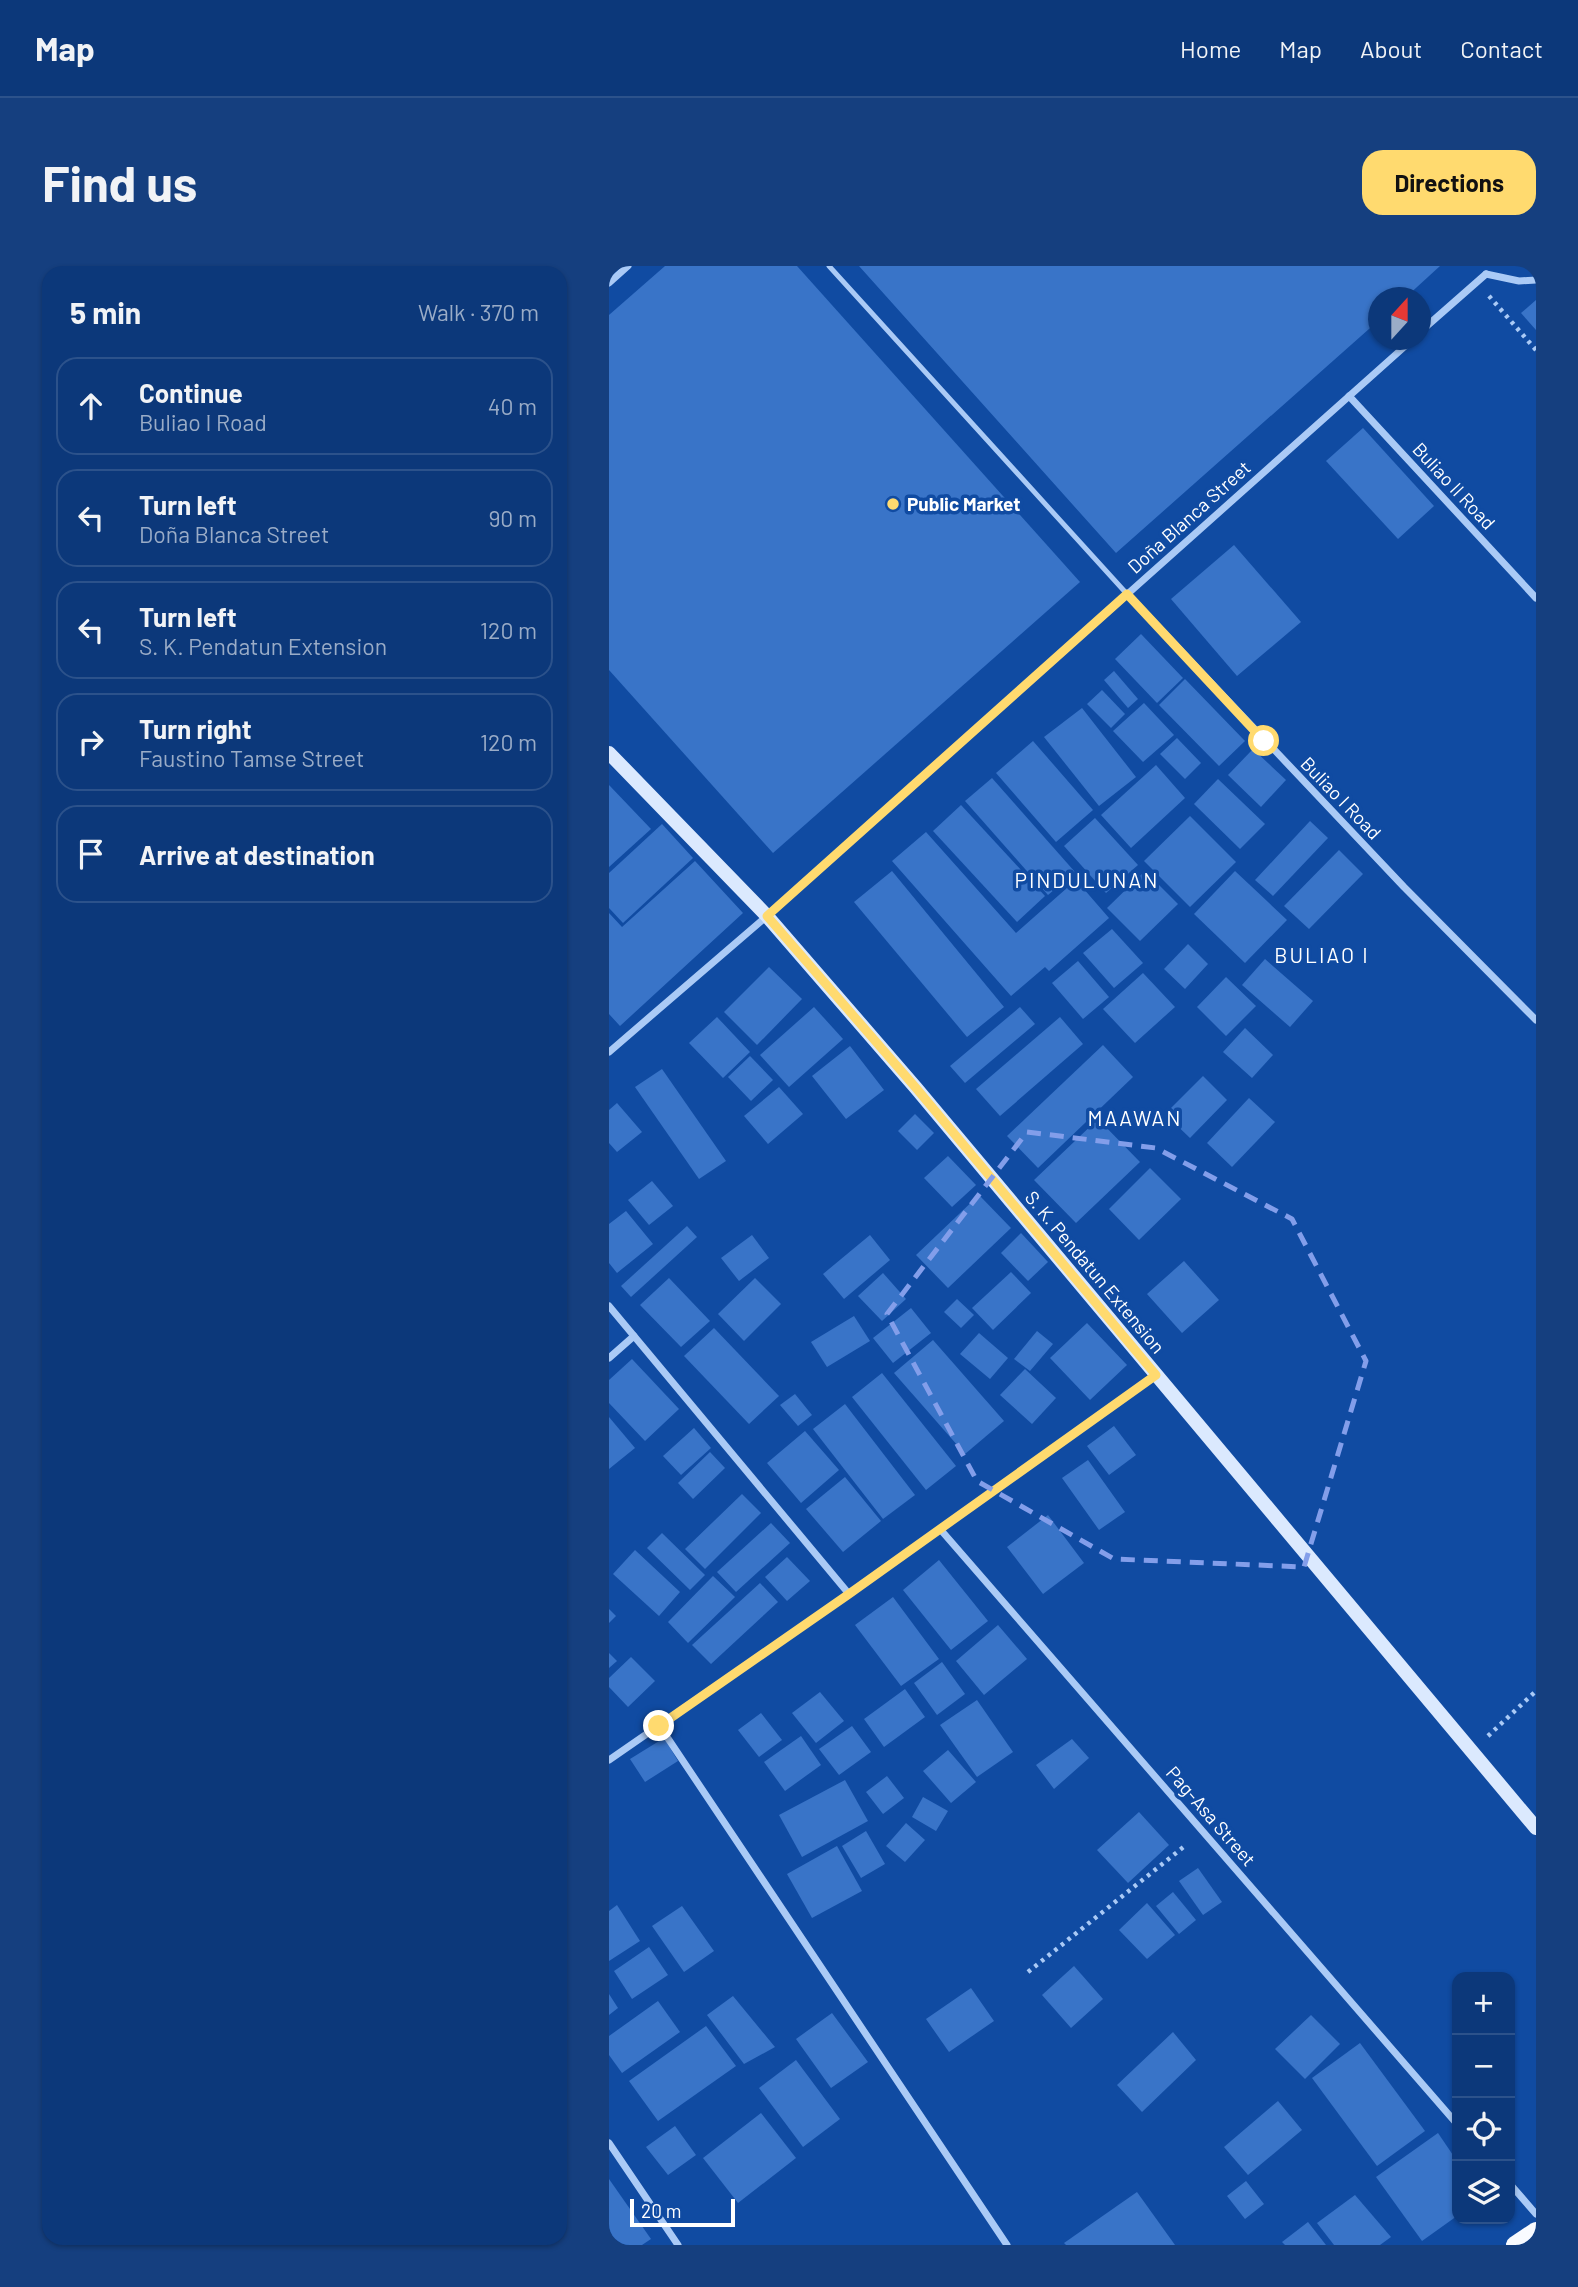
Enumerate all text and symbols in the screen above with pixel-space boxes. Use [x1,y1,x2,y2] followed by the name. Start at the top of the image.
[35,28,95,68] text: Map
[1180,34,1241,63] text: Home
[1279,34,1322,63] text: Map
[1360,34,1422,63] text: About
[1460,34,1543,63] text: Contact
[1362,150,1536,215] button: Directions
[42,153,197,212] text: Find us
[1368,287,1431,350] north arrow
[70,294,141,330] text: 5 min
[418,298,539,326] text: Walk · 370 m
[139,377,243,408] text: Continue
[72,387,110,425] icon: ahead
[488,392,537,420] text: 40 m
[139,408,267,436] text: Buliao I Road
[1408,437,1500,534] street label: Buliao II Road
[1123,455,1255,578] street label: Doña Blanca Street
[139,489,237,520] text: Turn left
[907,492,1020,515] place label: Public Market
[885,496,901,512] marker: Public Market
[72,499,110,537] icon: left
[488,504,537,532] text: 90 m
[139,520,329,548] text: Doña Blanca Street
[139,601,237,632] text: Turn left
[72,611,110,649] icon: left
[480,616,537,644] text: 120 m
[139,632,387,660] text: S. K. Pendatun Extension
[139,713,252,744] text: Turn right
[72,723,110,761] icon: right
[1248,725,1279,756] route start
[480,728,537,756] text: 120 m
[139,744,364,772] text: Faustino Tamse Street
[1296,752,1386,844] street label: Buliao I Road
[72,835,110,873] icon: arrive
[139,839,375,870] text: Arrive at destination
[1014,867,1160,892] district label: PINDULUNAN
[1274,942,1370,967] district label: BULIAO I
[1088,1105,1182,1130] district label: MAAWAN
[1021,1186,1170,1358] street label: S. K. Pendatun Extension
[643,1710,674,1741] route end
[1162,1761,1261,1870] street label: Pag-Asa Street
[1452,1972,1515,2224] map controls
[1452,1972,1515,2035] button: +
[1452,2035,1515,2098] button: −
[1452,2098,1515,2161] button: locate
[1452,2161,1515,2224] button: layers
[630,2196,735,2228] scale bar
[641,2199,681,2222] text: 20 m

